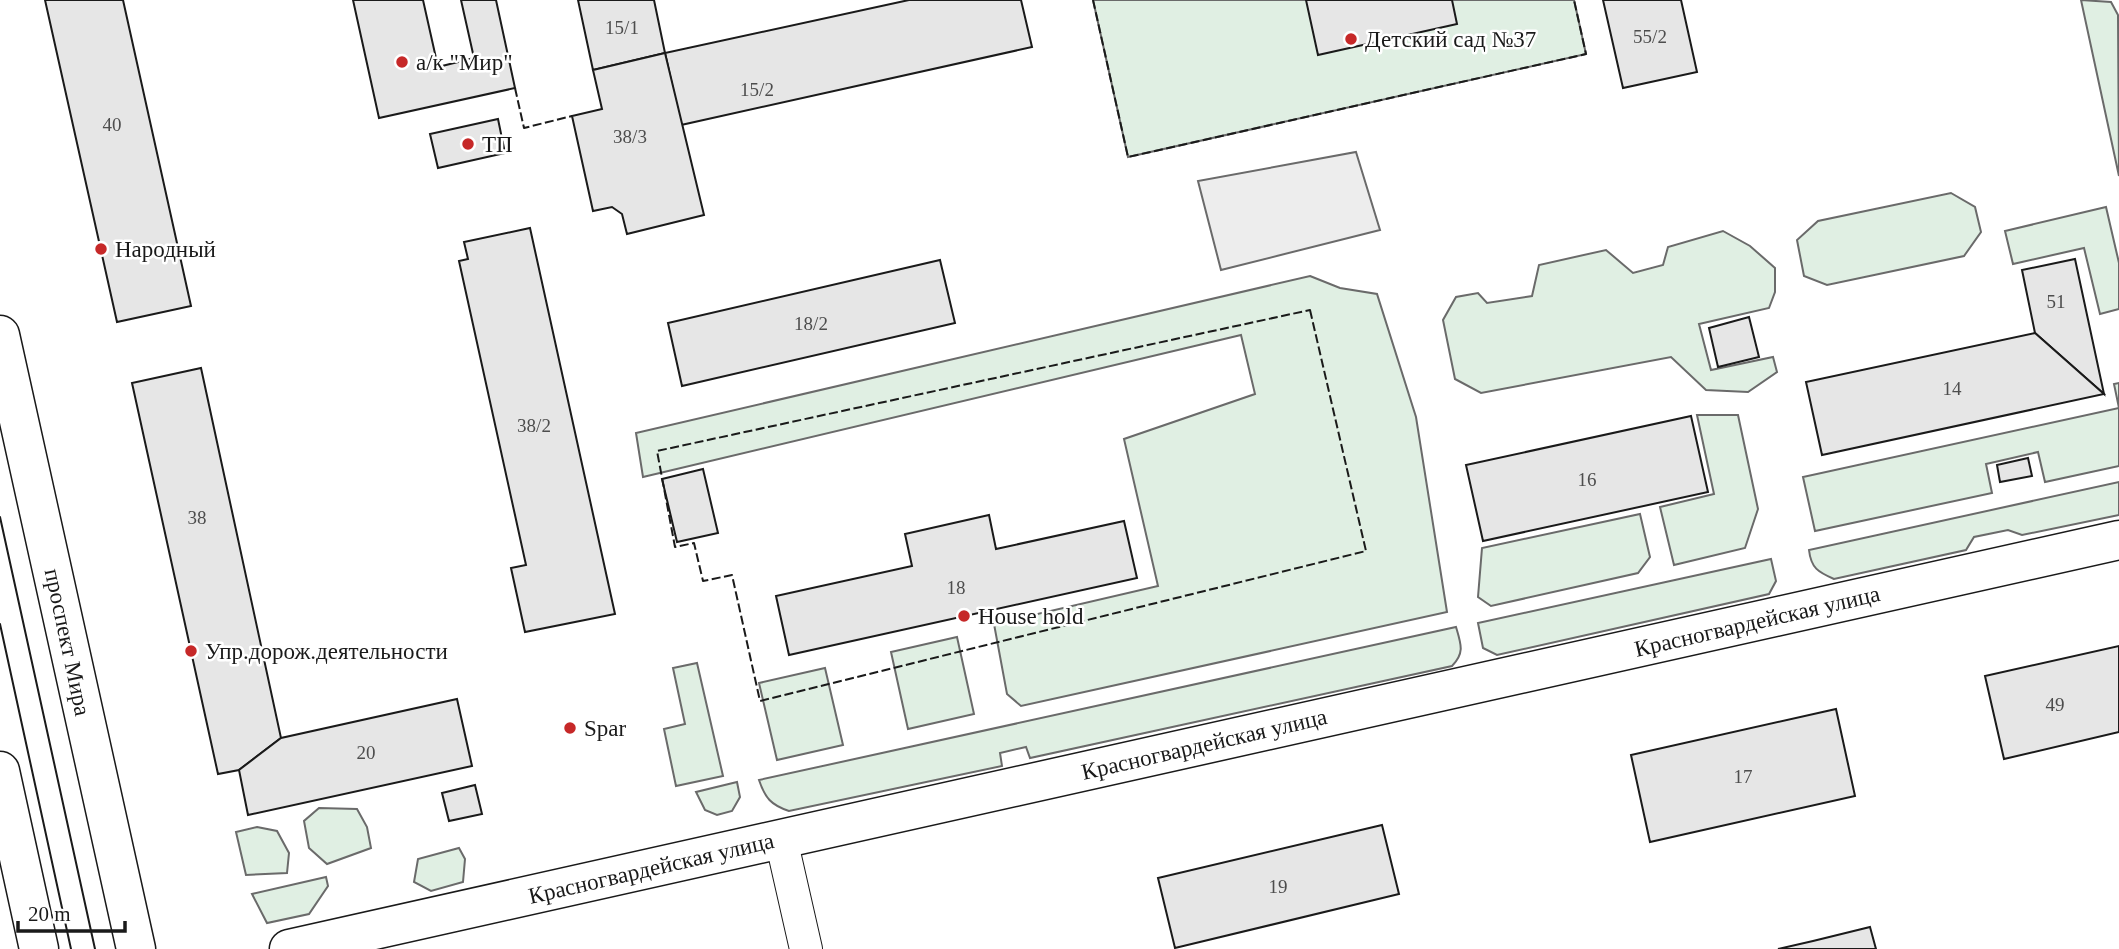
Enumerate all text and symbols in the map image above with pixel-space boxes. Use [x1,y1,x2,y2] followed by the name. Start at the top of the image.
[605,17,639,38] house number: 15/1
[1633,26,1667,47] house number: 55/2
[1365,27,1536,52] place label: Детский сад №37
[1343,31,1359,47] marker: Детский сад №37
[416,50,513,75] place label: а/к "Мир"
[394,54,410,70] marker: а/к "Мир"
[740,79,774,100] house number: 15/2
[103,114,122,135] house number: 40
[613,126,647,147] house number: 38/3
[482,132,513,157] place label: ТП
[460,136,476,152] marker: ТП
[115,237,216,262] place label: Народный
[93,241,109,257] marker: Народный
[2047,291,2066,312] house number: 51
[794,313,828,334] house number: 18/2
[1943,378,1962,399] house number: 14
[517,415,551,436] house number: 38/2
[1578,469,1597,490] house number: 16
[188,507,207,528] house number: 38
[40,566,95,718] street label: проспект Мира
[947,577,966,598] house number: 18
[1632,581,1882,662] street label: Красногвардейская улица
[978,604,1084,629] place label: House hold
[956,608,972,624] marker: House hold
[205,639,448,664] place label: Упр.дорож.деятельности
[183,643,199,659] marker: Упр.дорож.деятельности
[2046,694,2065,715] house number: 49
[1079,704,1329,785] street label: Красногвардейская улица
[584,716,627,741] place label: Spar
[562,720,578,736] marker: Spar
[357,742,376,763] house number: 20
[1734,766,1753,787] house number: 17
[526,828,776,909] street label: Красногвардейская улица
[1269,876,1288,897] house number: 19
[18,890,124,934] scale bar
[28,902,71,926] text: 20 m

